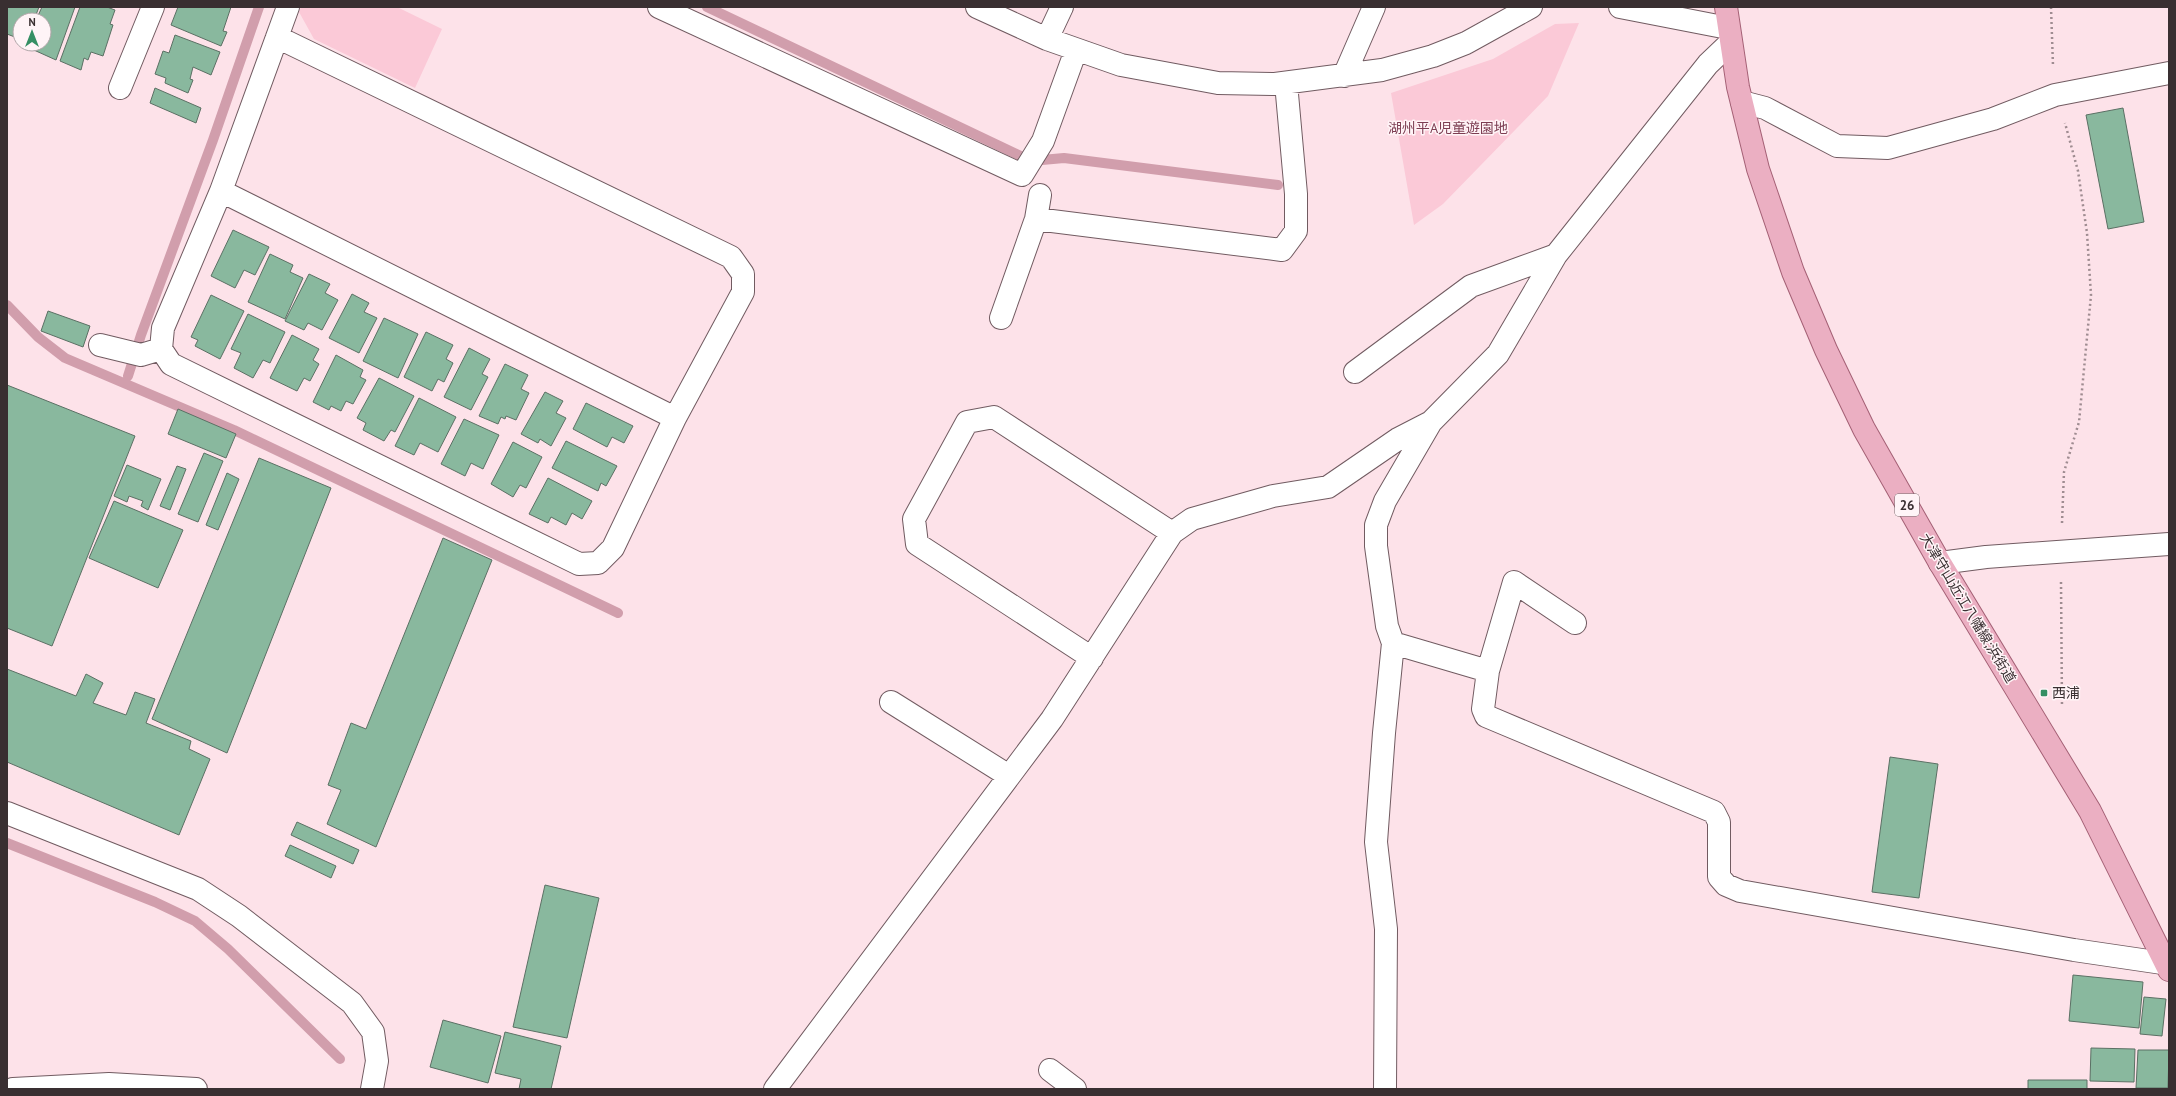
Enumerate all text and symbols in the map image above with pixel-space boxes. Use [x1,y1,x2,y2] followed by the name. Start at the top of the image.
[12,12,52,52] north arrow
[28,15,36,29] text: N
[1388,119,1508,137] park label: 湖州平A児童遊園地
[1895,494,1919,516] road number: 26
[1916,530,2020,686] street label: 大津守山近江八幡線;浜街道
[2052,684,2080,702] place label: 西浦
[2039,688,2049,698] marker: 西浦

